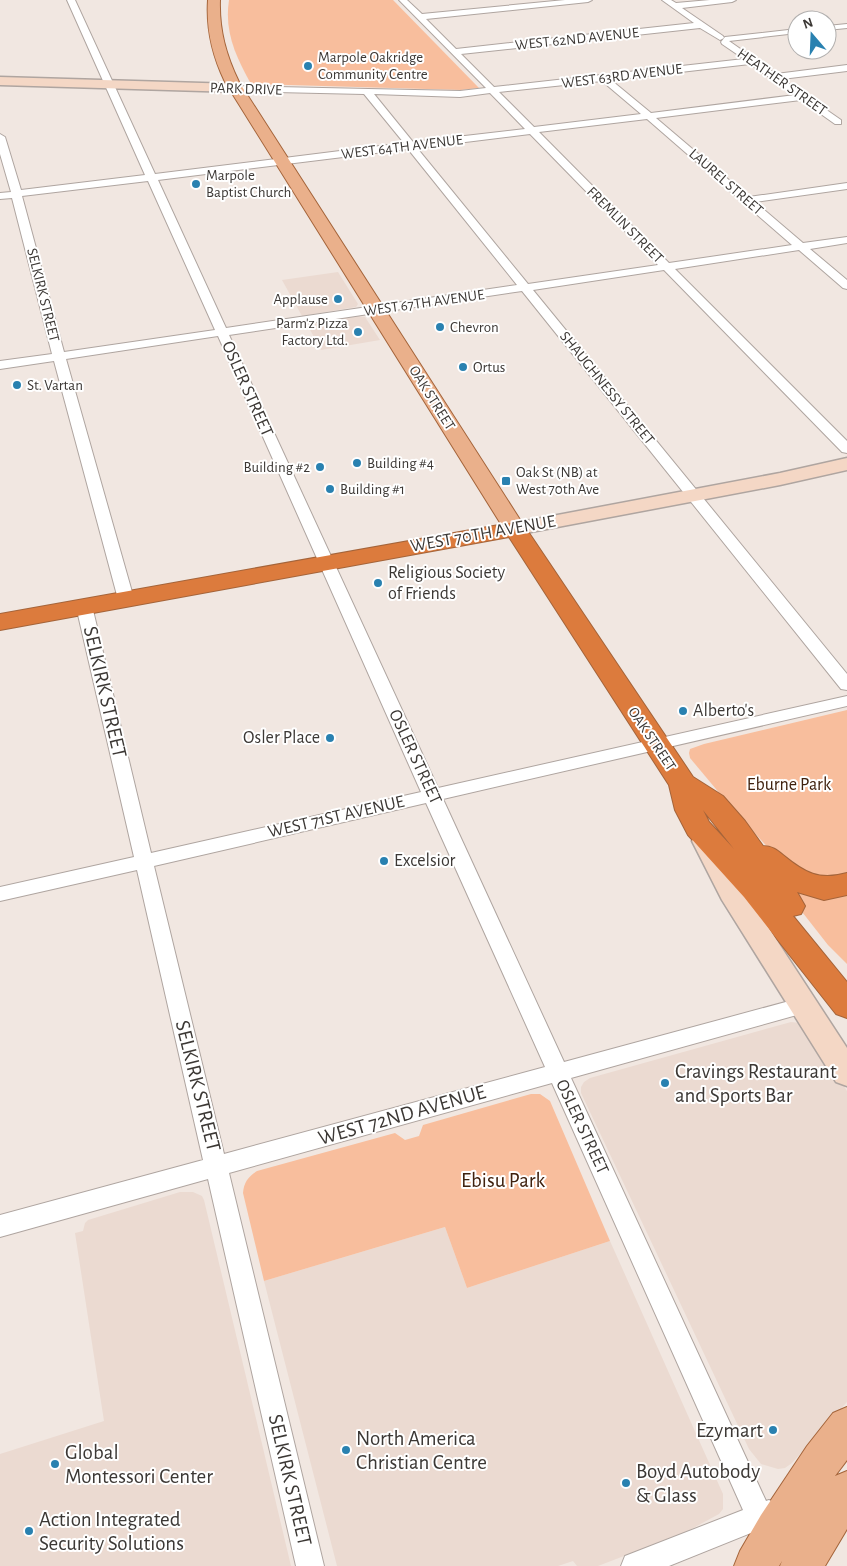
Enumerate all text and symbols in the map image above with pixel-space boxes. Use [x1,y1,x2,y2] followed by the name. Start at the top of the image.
[787,10,837,60] north arrow
[801,15,815,32] text: N
[514,25,640,53] street label: WEST 62ND AVENUE
[735,46,830,119] street label: HEATHER STREET
[318,50,428,82] place label: Marpole Oakridge Community Centre
[302,60,314,72] marker: Marpole Oakridge Community Centre
[561,61,683,91] street label: WEST 63RD AVENUE
[210,80,282,98] street label: PARK DRIVE
[340,132,464,162] street label: WEST 64TH AVENUE
[686,146,766,218] street label: LAUREL STREET
[206,168,291,200] place label: Marpole Baptist Church
[190,178,202,190] marker: Marpole Baptist Church
[584,184,667,267] street label: FREMLIN STREET
[24,247,62,344] street label: SELKIRK STREET
[363,287,485,319] street label: WEST 67TH AVENUE
[274,292,328,307] place label: Applause
[332,293,344,305] marker: Applause
[276,316,348,348] place label: Parm'z Pizza Factory Ltd.
[450,320,499,335] place label: Chevron
[434,321,446,333] marker: Chevron
[352,326,364,338] marker: Parm'z Pizza Factory Ltd.
[557,329,658,448] street label: SHAUGHNESSY STREET
[218,339,276,440] street label: OSLER STREET
[473,360,505,375] place label: Ortus
[457,361,469,373] marker: Ortus
[406,363,458,433] street label: OAK STREET
[27,378,83,393] place label: St. Vartan
[11,379,23,391] marker: St. Vartan
[367,456,434,471] place label: Building #4
[351,457,363,469] marker: Building #4
[243,460,310,475] place label: Building #2
[314,461,326,473] marker: Building #2
[516,465,599,497] place label: Oak St (NB) at West 70th Ave
[500,475,512,487] marker: Oak St (NB) at West 70th Ave
[340,482,405,497] place label: Building #1
[324,483,336,495] marker: Building #1
[409,512,557,556] street label: WEST 70TH AVENUE
[388,564,506,603] place label: Religious Society of Friends
[372,577,384,589] marker: Religious Society of Friends
[80,624,130,760] street label: SELKIRK STREET
[693,702,754,720] place label: Alberto's
[625,705,679,774] street label: OAK STREET
[677,705,689,717] marker: Alberto's
[385,707,445,807] street label: OSLER STREET
[243,729,320,747] place label: Osler Place
[324,732,336,744] marker: Osler Place
[747,776,832,794] park label: Eburne Park
[266,792,406,841] street label: WEST 71ST AVENUE
[394,852,456,870] place label: Excelsior
[378,855,390,867] marker: Excelsior
[172,1018,224,1154] street label: SELKIRK STREET
[675,1061,837,1106] place label: Cravings Restaurant and Sports Bar
[552,1077,612,1177] street label: OSLER STREET
[659,1077,671,1089] marker: Cravings Restaurant and Sports Bar
[316,1081,488,1149] street label: WEST 72ND AVENUE
[461,1170,546,1191] park label: Ebisu Park
[265,1412,315,1548] street label: SELKIRK STREET
[696,1420,763,1441] place label: Ezymart
[767,1424,779,1436] marker: Ezymart
[356,1428,487,1473] place label: North America Christian Centre
[65,1442,213,1487] place label: Global Montessori Center
[340,1444,352,1456] marker: North America Christian Centre
[49,1458,61,1470] marker: Global Montessori Center
[636,1461,760,1506] place label: Boyd Autobody & Glass
[620,1477,632,1489] marker: Boyd Autobody & Glass
[39,1509,184,1554] place label: Action Integrated Security Solutions
[23,1525,35,1537] marker: Action Integrated Security Solutions

